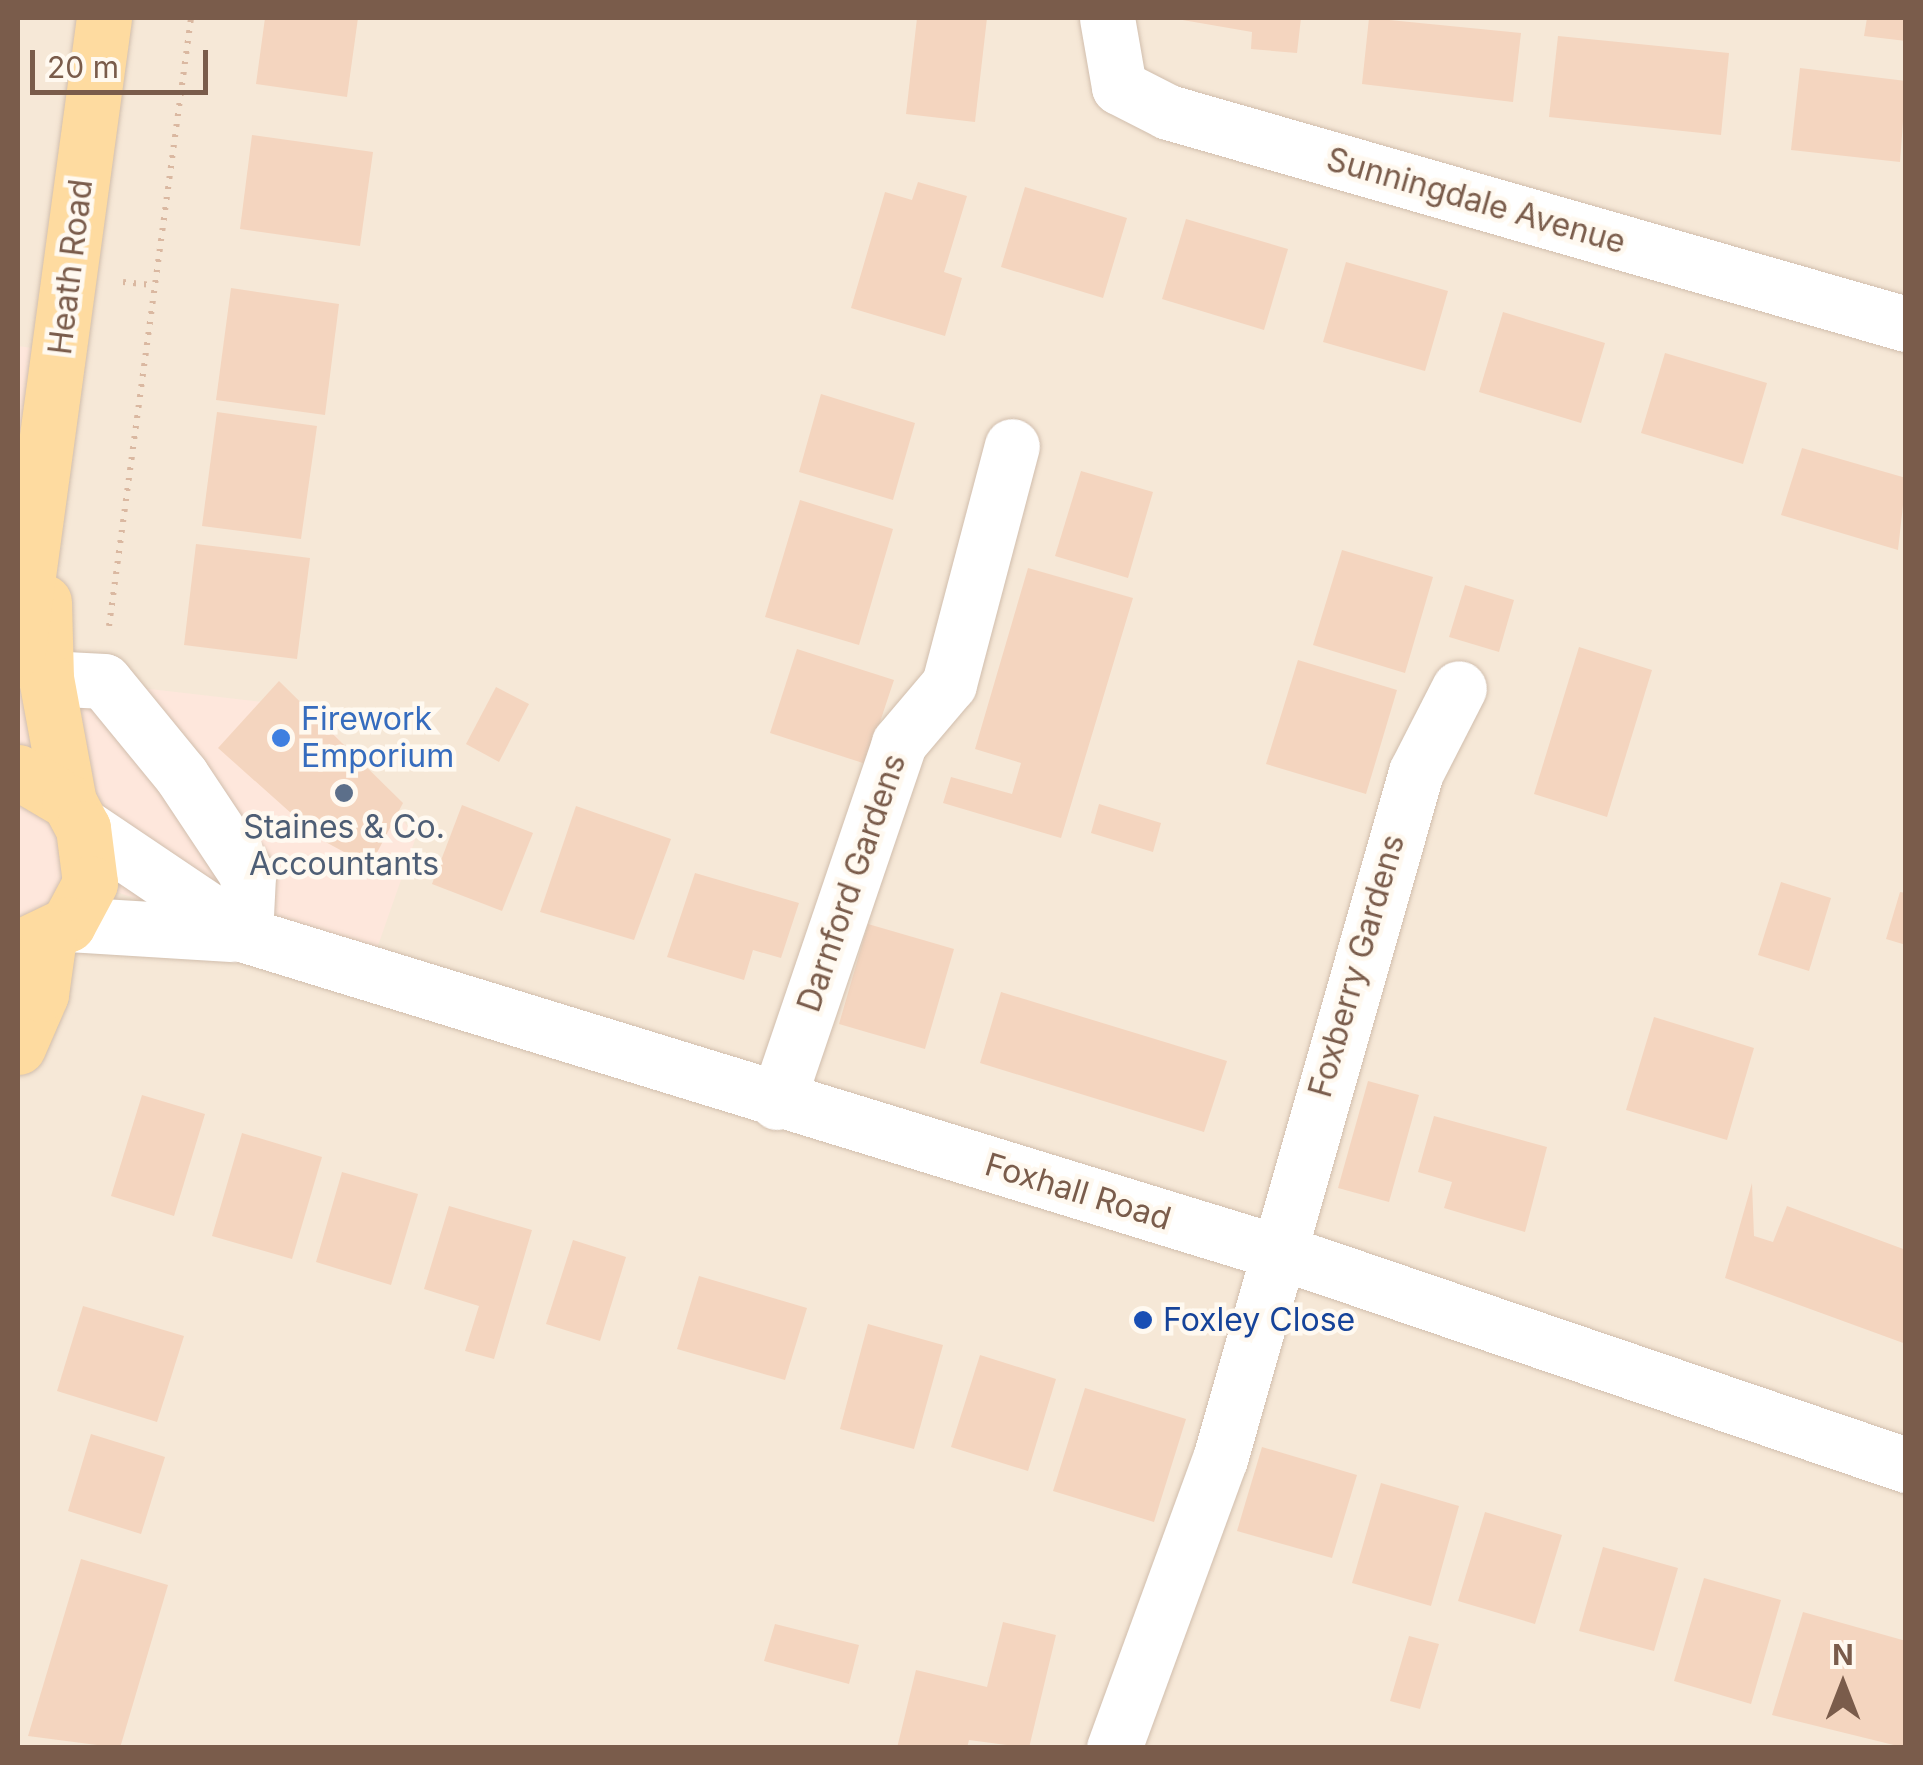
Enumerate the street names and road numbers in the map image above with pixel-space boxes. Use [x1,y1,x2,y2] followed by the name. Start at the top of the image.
[1322,140,1630,262] street label: Sunningdale Avenue
[41,177,101,357] street label: Heath Road
[790,749,914,1017] street label: Darnford Gardens
[1301,830,1413,1102] street label: Foxberry Gardens
[981,1146,1175,1238] street label: Foxhall Road

